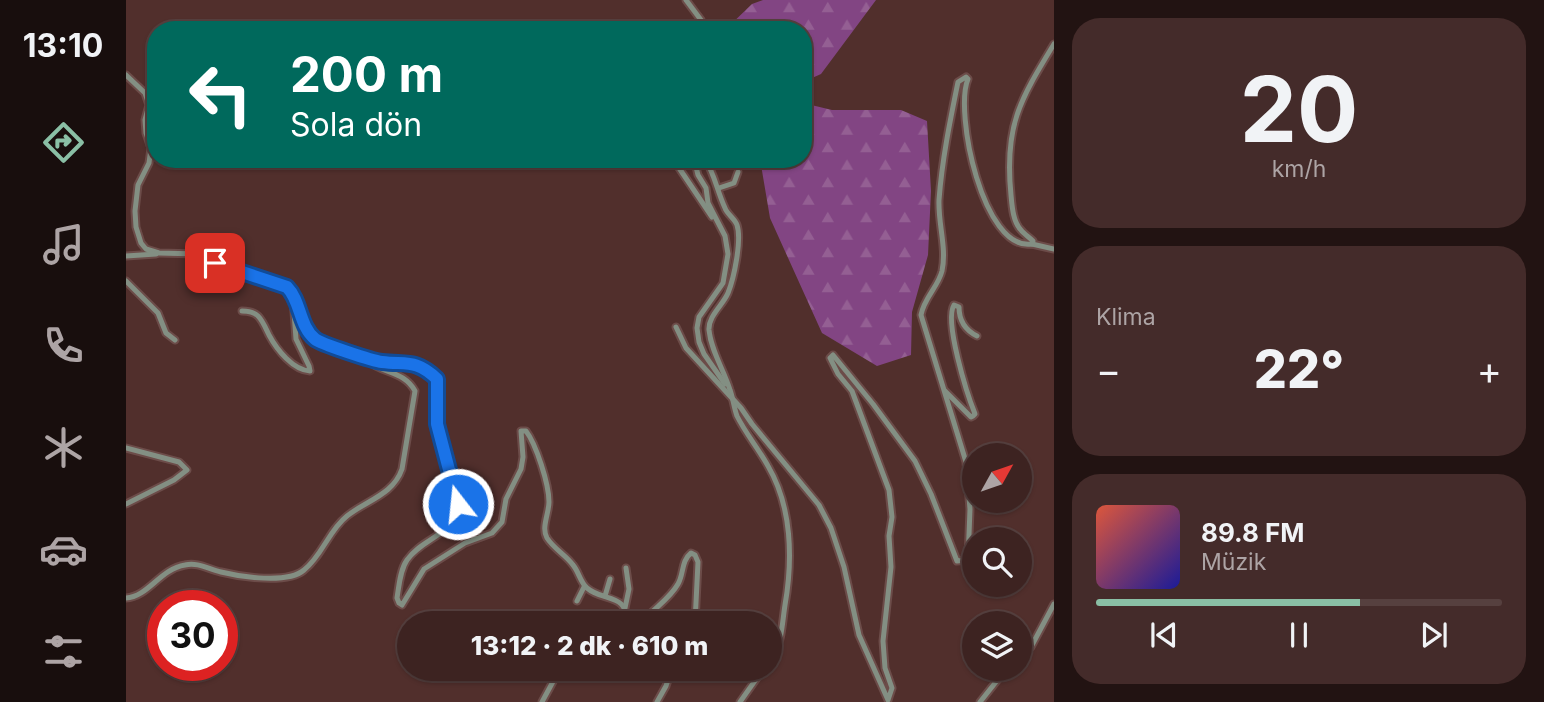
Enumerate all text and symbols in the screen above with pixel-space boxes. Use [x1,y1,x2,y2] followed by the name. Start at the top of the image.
[23,26,103,65] text: 13:10
[290,45,443,104] text: 200 m
[175,49,266,140] icon: left
[1240,54,1358,164] text: 20
[290,105,422,144] text: Sola dön
[39,118,88,167] icon: directions
[1272,155,1326,183] text: km/h
[39,220,88,269] icon: music
[185,233,245,293] pin
[196,244,234,282] icon: arrive
[1096,303,1156,331] text: Klima
[39,321,88,370] icon: phone
[1254,338,1344,401] text: 22°
[1096,347,1121,393] text: −
[1477,347,1502,393] text: +
[39,423,88,472] icon: climate
[962,443,1032,513] north arrow
[962,443,1032,681] map controls
[421,467,495,541] position arrow
[1201,517,1305,548] text: 89.8 FM
[39,525,88,574] icon: car
[962,527,1032,597] button: search
[1201,548,1266,576] text: Müzik
[147,590,238,681] speed limit sign: 30
[962,611,1032,681] button: layers
[1145,616,1183,654] icon: previous
[1280,616,1318,654] icon: pause
[1415,616,1453,654] icon: next
[39,627,88,676] icon: filters
[471,630,708,661] text: 13:12 · 2 dk · 610 m

